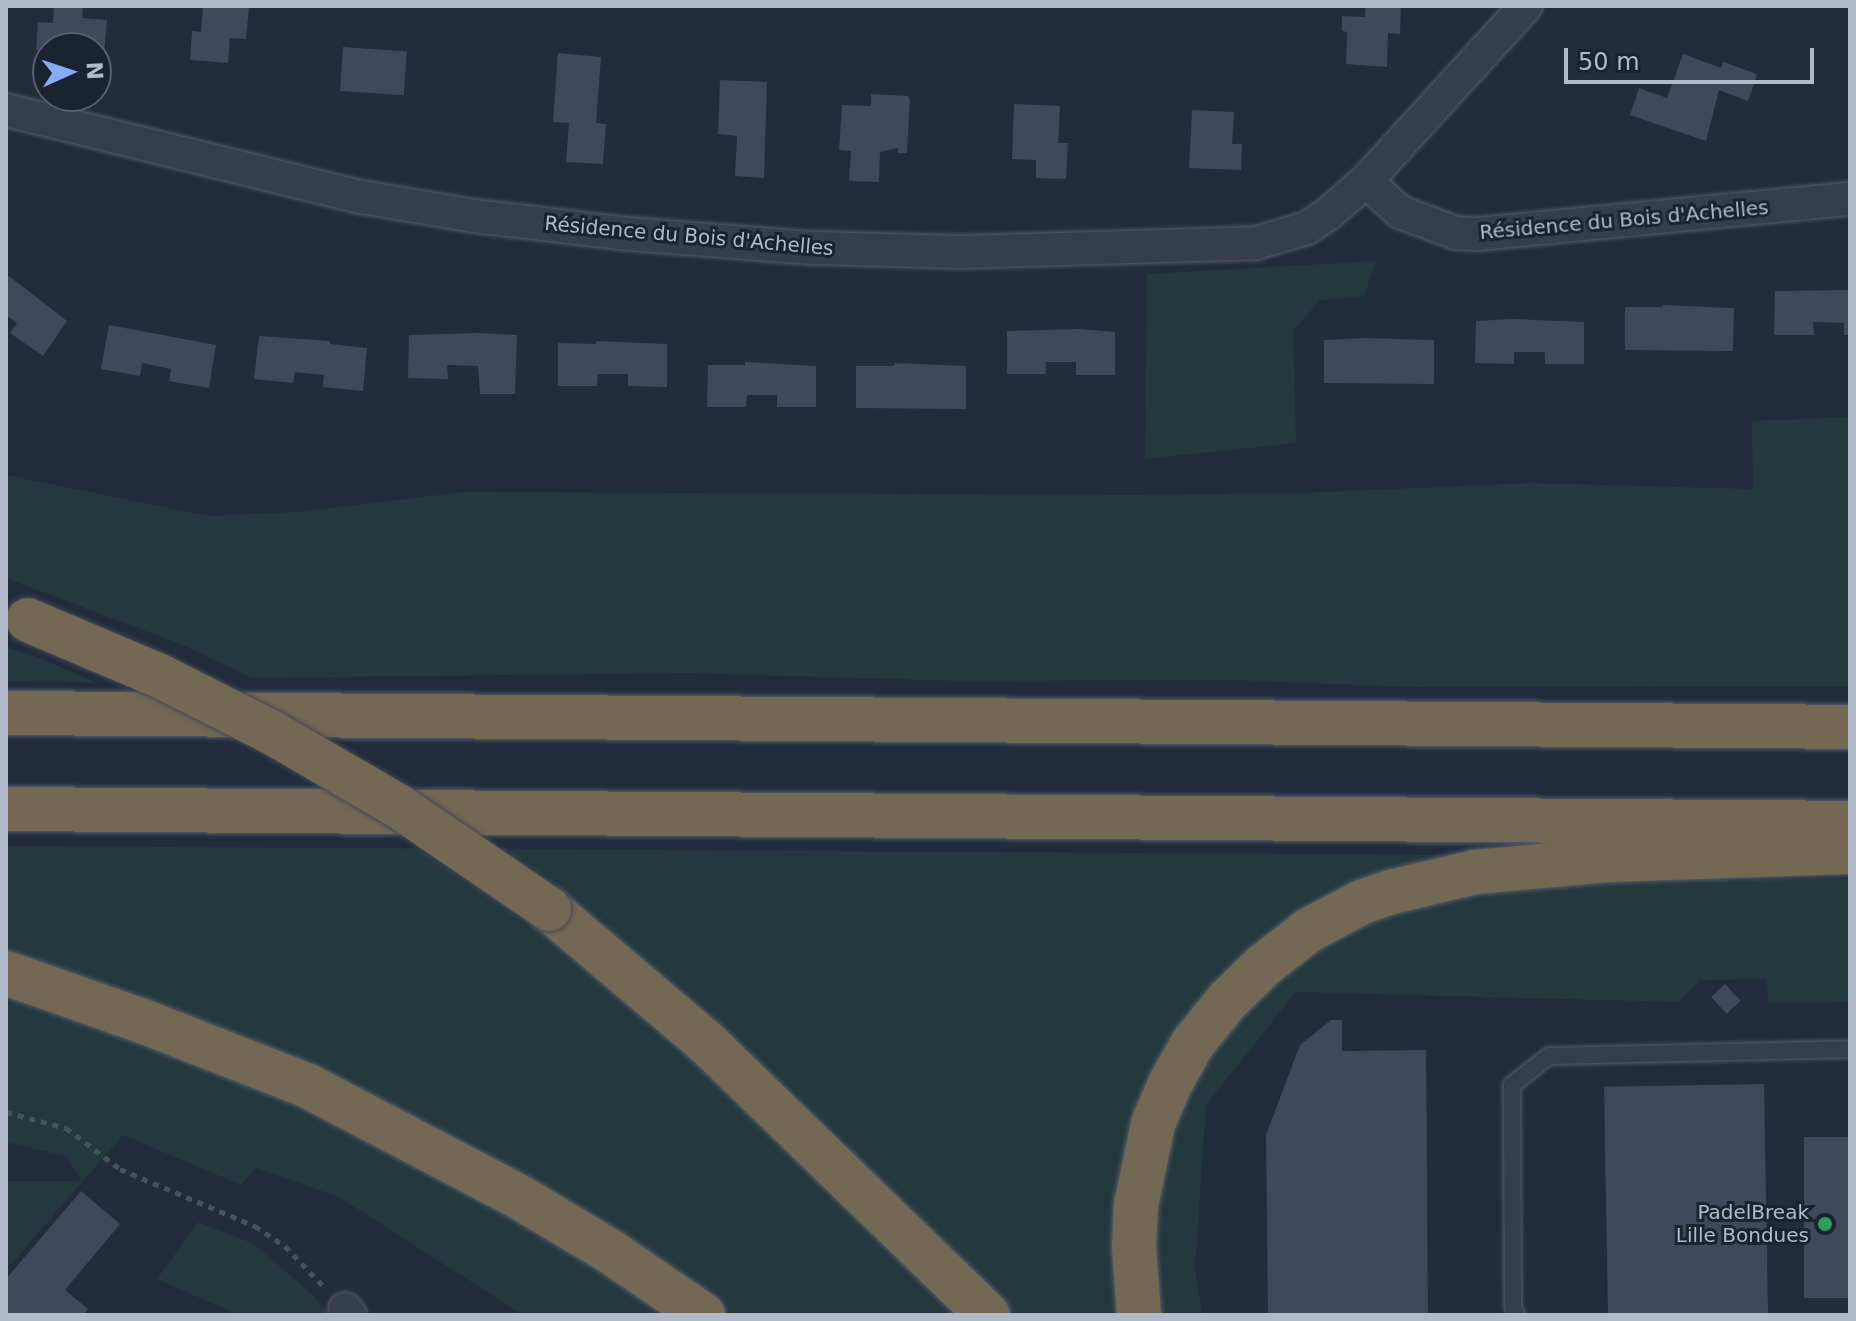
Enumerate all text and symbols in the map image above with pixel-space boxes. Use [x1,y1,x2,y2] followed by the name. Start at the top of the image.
[32,32,112,112] north arrow
[1568,32,1818,82] scale bar
[1578,48,1640,76] text: 50 m
[82,61,107,81] text: N
[1479,195,1769,245] street label: Résidence du Bois d'Achelles
[544,211,834,261] street label: Résidence du Bois d'Achelles
[1676,1200,1809,1247] place label: PadelBreak Lille Bondues
[1816,1215,1834,1233] marker: PadelBreak Lille Bondues

